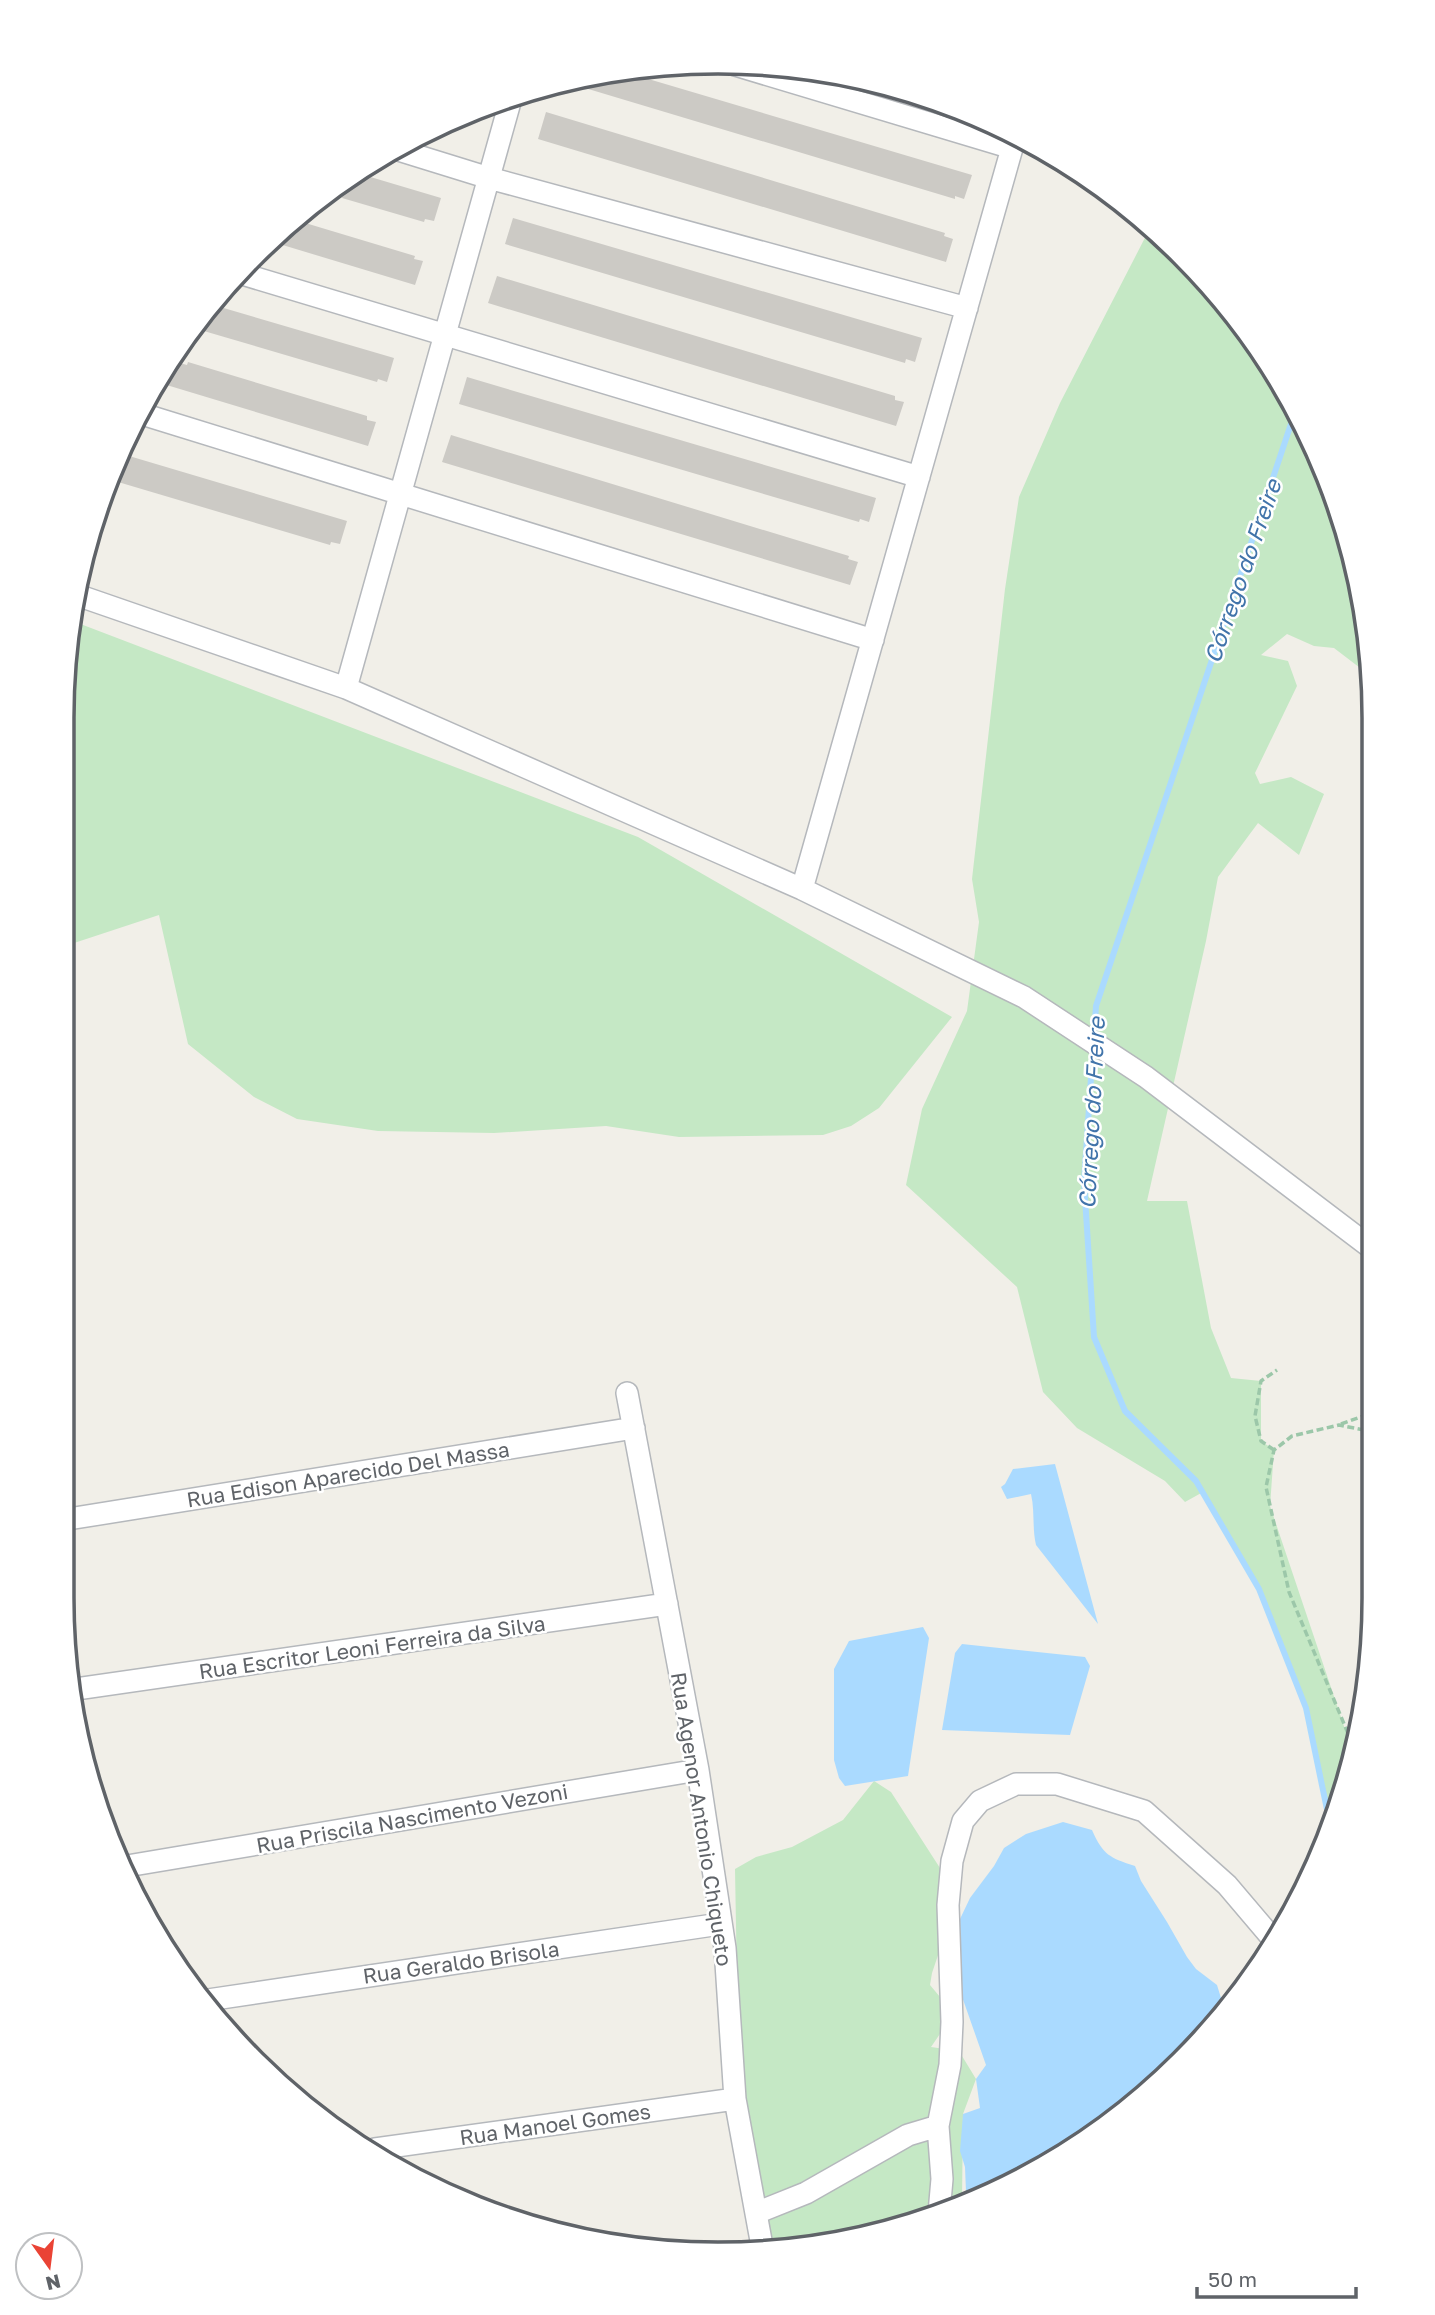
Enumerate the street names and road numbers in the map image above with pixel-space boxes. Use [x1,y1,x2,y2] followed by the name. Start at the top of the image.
[185,1436,511,1512] street label: Rua Edison Aparecido Del Massa
[197,1610,547,1684] street label: Rua Escritor Leoni Ferreira da Silva
[666,1670,738,1968] street label: Rua Agenor Antonio Chiqueto
[254,1778,570,1858] street label: Rua Priscila Nascimento Vezoni
[361,1935,561,1989] street label: Rua Geraldo Brisola
[458,2098,652,2150] street label: Rua Manoel Gomes

